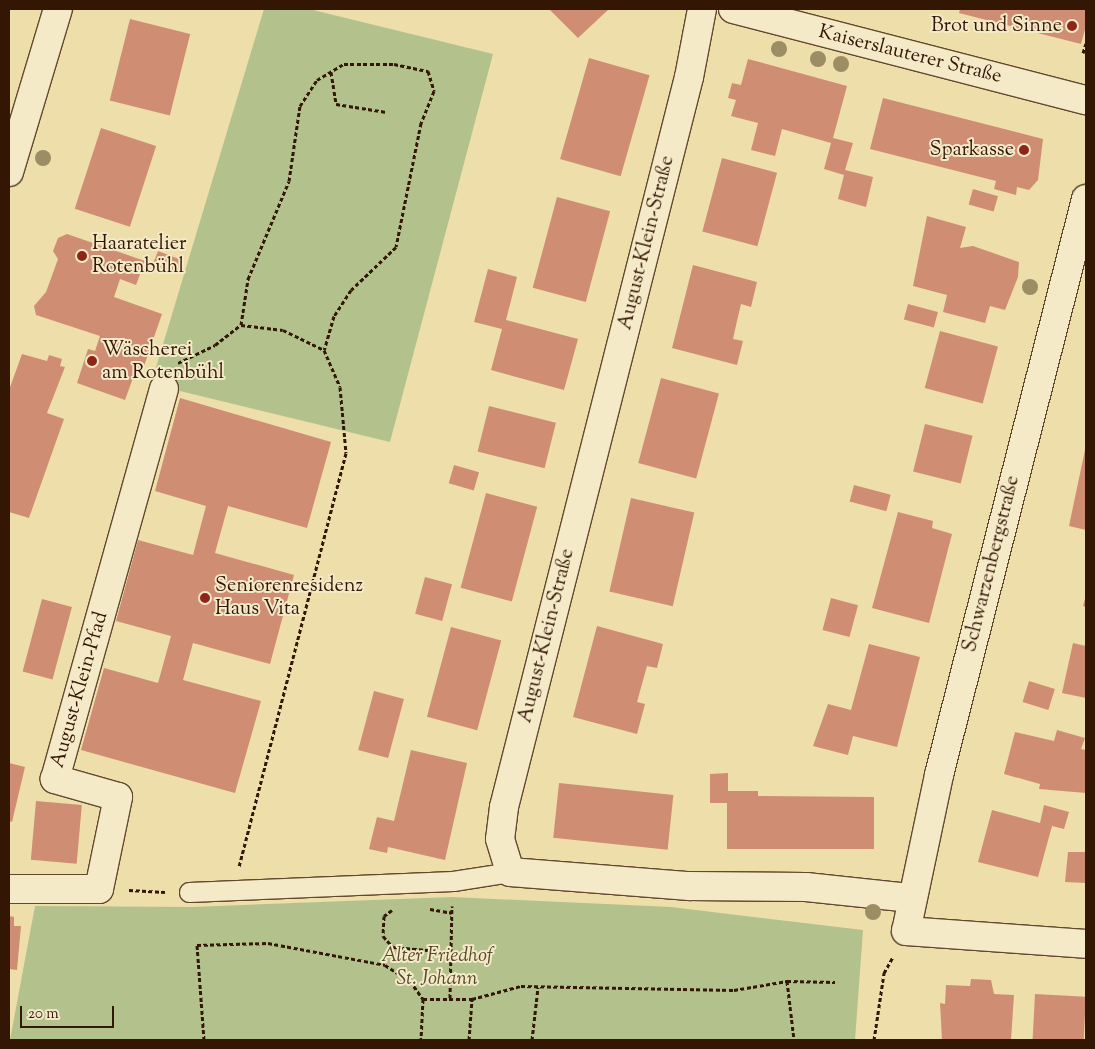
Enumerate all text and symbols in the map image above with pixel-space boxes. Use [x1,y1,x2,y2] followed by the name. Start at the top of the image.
[931,14,1062,38] place label: Brot und Sinne
[1066,20,1078,32] marker: Brot und Sinne
[816,21,1004,89] street label: Kaiserslauterer Straße
[929,138,1014,162] place label: Sparkasse
[1018,144,1030,156] marker: Sparkasse
[614,154,680,332] street label: August-Klein-Straße
[92,233,187,280] place label: Haaratelier Rotenbühl
[76,250,88,262] marker: Haaratelier Rotenbühl
[102,338,224,385] place label: Wäscherei am Rotenbühl
[86,355,98,367] marker: Wäscherei am Rotenbühl
[958,473,1026,655] street label: Schwarzenbergstraße
[514,547,580,725] street label: August-Klein-Straße
[215,574,363,621] place label: Seniorenresidenz Haus Vita
[199,592,211,604] marker: Seniorenresidenz Haus Vita
[46,609,114,771] street label: August-Klein-Pfad
[381,945,493,992] park label: Alter Friedhof St. Johann
[22,996,116,1028] scale bar
[28,1004,59,1025] text: 20 m

